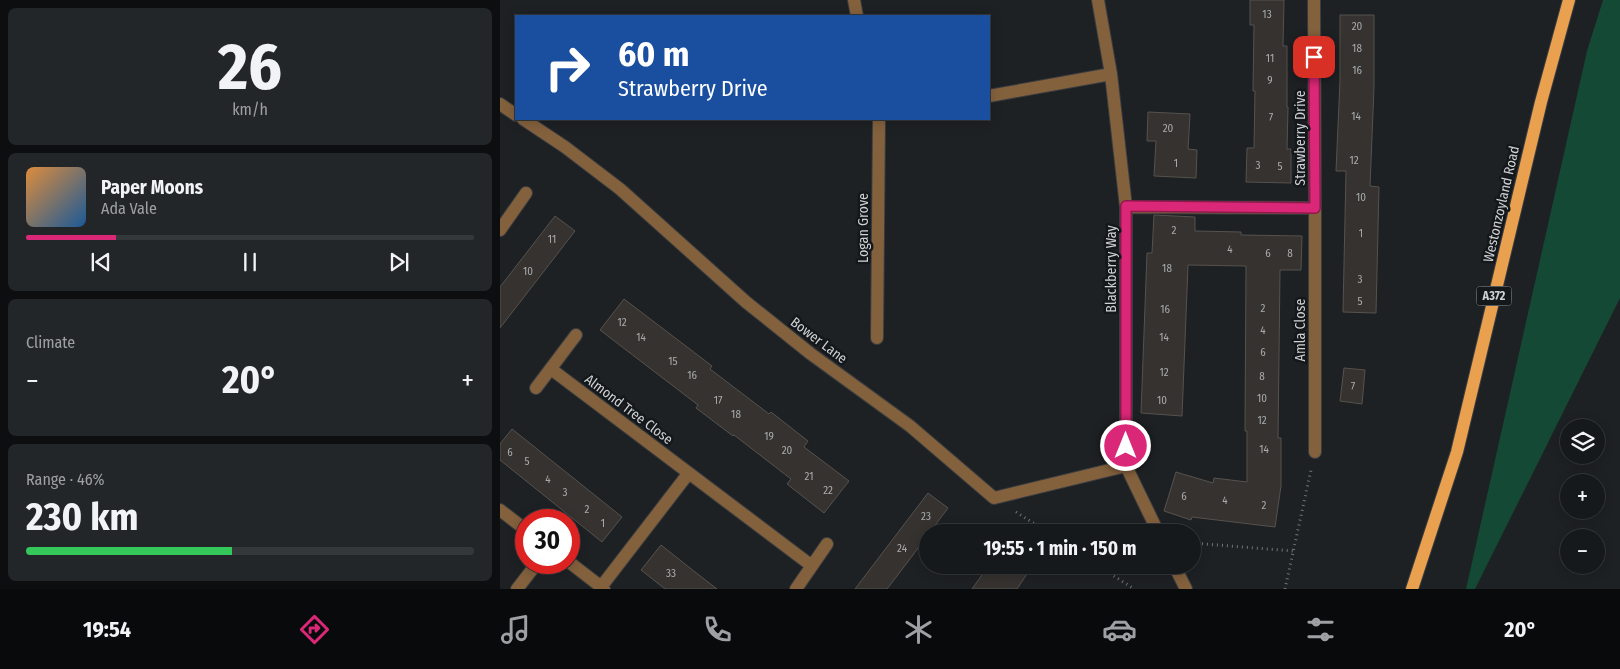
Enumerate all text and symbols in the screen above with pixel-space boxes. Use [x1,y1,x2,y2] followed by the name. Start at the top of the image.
[1262,8,1272,21] house number: 13
[1352,20,1363,33] house number: 20
[218,28,282,106] text: 26
[618,33,689,75] text: 60 m
[535,35,600,100] icon: right
[1293,36,1335,78] pin
[1352,42,1362,55] house number: 18
[1300,43,1328,71] icon: arrive
[1266,52,1274,65] house number: 11
[1352,64,1362,77] house number: 16
[1267,74,1273,87] house number: 9
[618,75,768,102] text: Strawberry Drive
[1292,90,1309,186] street label: Strawberry Drive
[232,100,268,119] text: km/h
[1351,110,1361,123] house number: 14
[1269,111,1274,124] house number: 7
[1163,122,1174,135] house number: 20
[1480,144,1523,264] street label: Westonzoyland Road
[1349,154,1359,167] house number: 12
[1174,157,1178,170] house number: 1
[1256,159,1261,172] house number: 3
[1277,160,1283,173] house number: 5
[101,176,203,199] text: Paper Moons
[1356,191,1366,204] house number: 10
[855,193,872,263] street label: Logan Grove
[101,199,157,218] text: Ada Vale
[1172,224,1177,237] house number: 2
[1103,225,1120,313] street label: Blackberry Way
[1359,227,1363,240] house number: 1
[548,233,556,246] house number: 11
[1227,243,1233,256] house number: 4
[1265,247,1271,260] house number: 6
[1287,247,1293,260] house number: 8
[87,248,115,276] icon: previous
[236,248,264,276] icon: pause
[385,248,413,276] icon: next
[1162,262,1172,275] house number: 18
[523,265,533,278] house number: 10
[1358,273,1363,286] house number: 3
[1476,286,1512,306] road number: A372
[1357,295,1363,308] house number: 5
[1292,299,1309,361] street label: Amla Close
[1261,302,1266,315] house number: 2
[1160,303,1170,316] house number: 16
[787,314,850,367] street label: Bower Lane
[617,316,627,329] house number: 12
[1260,324,1266,337] house number: 4
[636,331,646,344] house number: 14
[1159,331,1169,344] house number: 14
[26,333,75,352] text: Climate
[1260,346,1266,359] house number: 6
[668,355,678,368] house number: 15
[222,357,278,403] text: 20°
[26,364,39,397] text: −
[461,364,474,397] text: +
[1159,366,1169,379] house number: 12
[687,369,697,382] house number: 16
[1259,370,1265,383] house number: 8
[581,371,676,448] street label: Almond Tree Close
[1351,380,1356,393] house number: 7
[1257,392,1267,405] house number: 10
[714,394,723,407] house number: 17
[1157,394,1167,407] house number: 10
[731,408,741,421] house number: 18
[1257,414,1267,427] house number: 12
[1099,419,1151,471] position arrow
[1560,419,1605,574] map controls
[1560,419,1605,464] button: layers
[764,430,774,443] house number: 19
[1259,443,1269,456] house number: 14
[782,444,793,457] house number: 20
[507,446,513,459] house number: 6
[524,455,530,468] house number: 5
[26,470,105,489] text: Range · 46%
[805,470,813,483] house number: 21
[545,473,551,486] house number: 4
[1560,474,1605,519] button: +
[823,484,833,497] house number: 22
[563,486,568,499] house number: 3
[1181,490,1187,503] house number: 6
[26,494,139,540] text: 230 km
[1222,494,1228,507] house number: 4
[1262,499,1267,512] house number: 2
[585,503,590,516] house number: 2
[515,509,580,574] speed limit sign: 30
[921,510,931,523] house number: 23
[601,517,605,530] house number: 1
[1560,529,1605,574] button: −
[984,537,1137,560] text: 19:55 · 1 min · 150 m
[897,542,908,555] house number: 24
[666,567,676,580] house number: 33
[297,612,332,647] icon: directions
[498,612,533,647] icon: music
[700,612,735,647] icon: phone
[901,612,936,647] icon: climate
[1102,612,1137,647] icon: car
[1303,612,1338,647] icon: filters
[83,616,131,643] text: 19:54
[1504,616,1537,643] text: 20°

